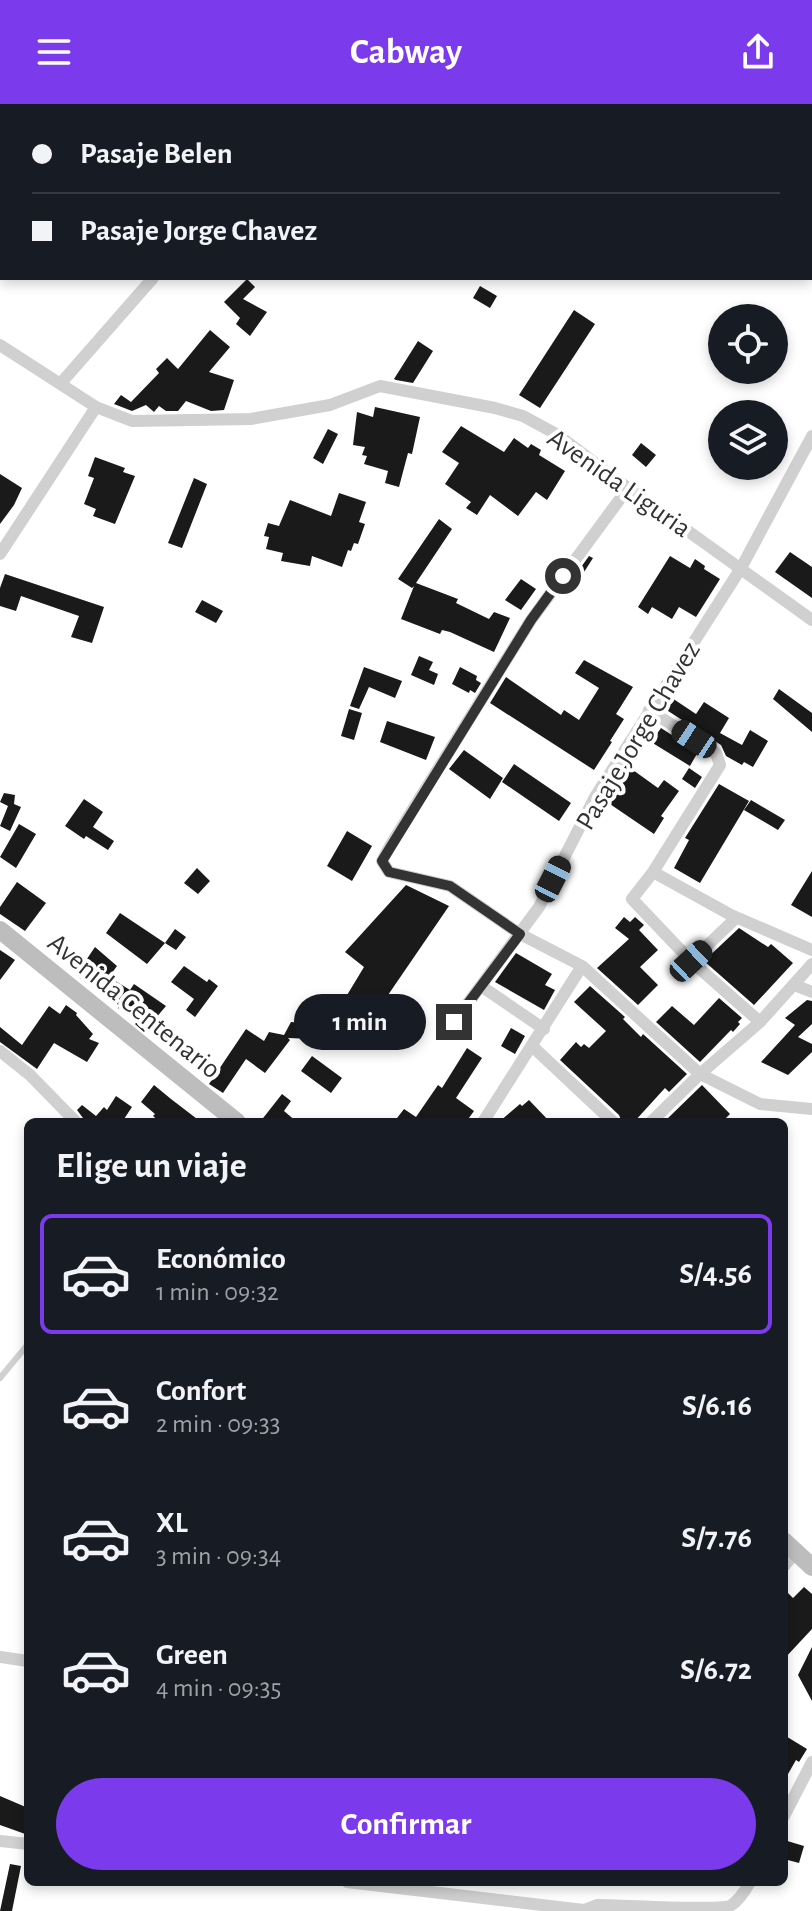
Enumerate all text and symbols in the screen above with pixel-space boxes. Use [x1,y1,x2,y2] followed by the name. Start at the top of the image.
[32,30,76,74] icon: menu
[736,30,780,74] icon: share
[350,34,462,70] text: Cabway
[80,139,233,169] text: Pasaje Belen
[80,216,317,246] text: Pasaje Jorge Chavez
[708,304,788,480] map controls
[708,304,788,384] button: locate
[708,400,788,480] button: layers
[542,424,696,543] street label: Avenida Liguria
[545,558,581,594] route start
[572,637,706,835] street label: Pasaje Jorge Chavez
[667,716,721,762] car
[531,852,575,906] car
[42,929,225,1084] street label: Avenida Centenario
[665,936,717,986] car
[294,994,426,1050] callout: 1 min
[436,1004,472,1040] route end
[333,1009,387,1035] text: 1 min
[56,1148,247,1184] text: Elige un viaje
[60,1238,132,1310] icon: car
[156,1244,286,1274] text: Económico
[679,1259,752,1289] text: S/4.56
[156,1279,279,1305] text: 1 min · 09:32
[60,1370,132,1442] icon: car
[156,1376,246,1406] text: Confort
[682,1391,752,1421] text: S/6.16
[156,1411,281,1437] text: 2 min · 09:33
[60,1502,132,1574] icon: car
[156,1508,188,1538] text: XL
[681,1523,752,1553] text: S/7.76
[156,1543,281,1569] text: 3 min · 09:34
[60,1634,132,1706] icon: car
[156,1640,228,1670] text: Green
[680,1655,752,1685] text: S/6.72
[156,1675,281,1701] text: 4 min · 09:35
[56,1778,756,1870] button: Confirmar

